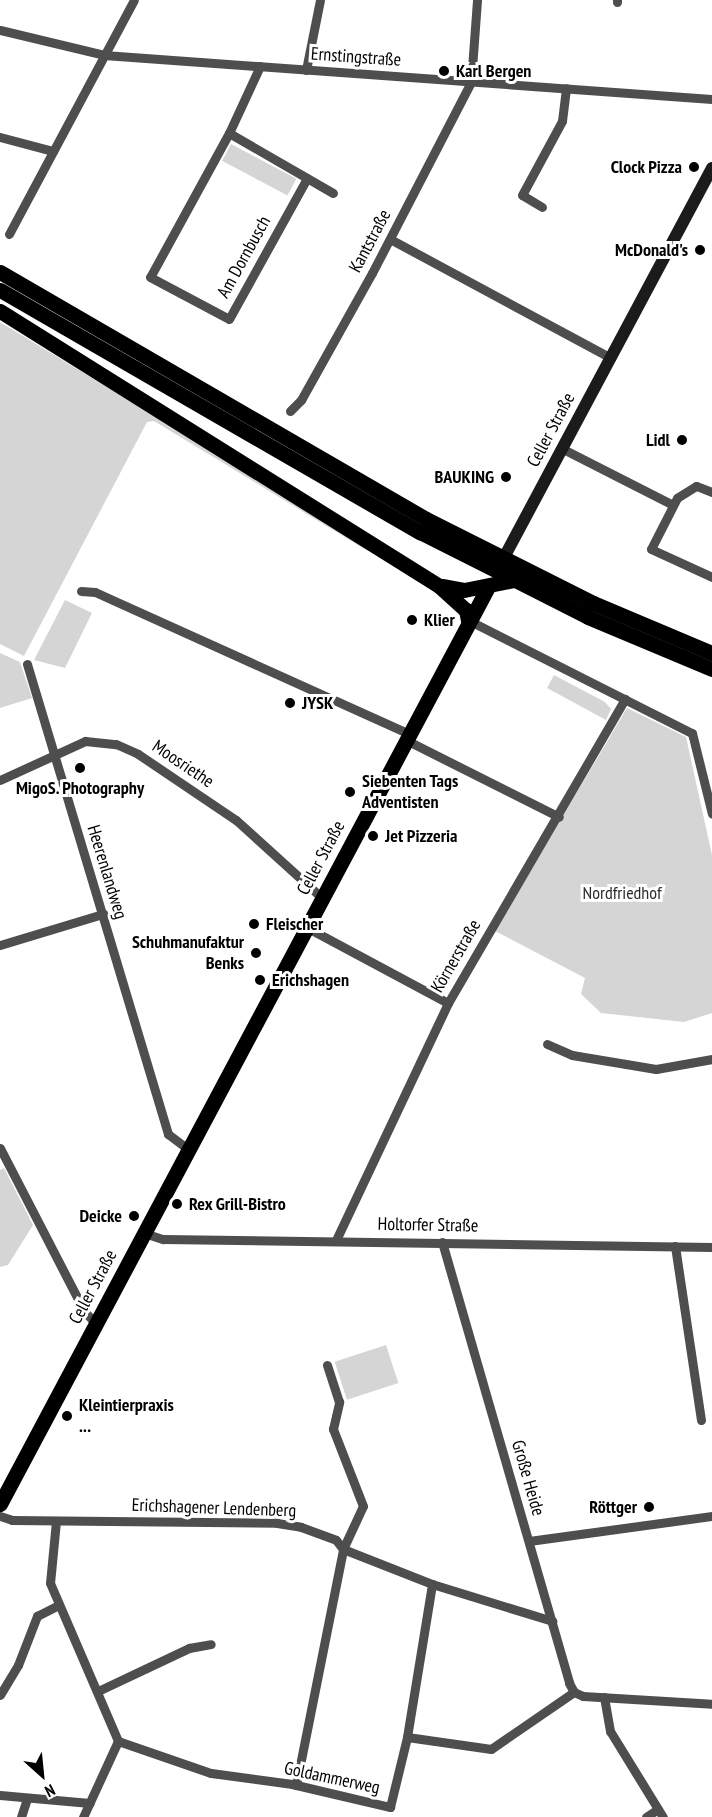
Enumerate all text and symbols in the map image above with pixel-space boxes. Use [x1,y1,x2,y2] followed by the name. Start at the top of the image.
[310,43,402,71] street label: Ernstingstraße
[456,60,531,82] place label: Karl Bergen
[437,64,451,78] marker: Karl Bergen
[610,156,682,178] place label: Clock Pizza
[687,160,701,174] marker: Clock Pizza
[345,206,395,276] street label: Kantstraße
[213,212,275,302] street label: Am Dornbusch
[615,239,688,261] place label: McDonald's
[693,243,707,257] marker: McDonald's
[523,389,579,471] street label: Celler Straße
[646,429,670,451] place label: Lidl
[675,433,689,447] marker: Lidl
[435,466,494,488] place label: BAUKING
[499,470,513,484] marker: BAUKING
[424,609,455,631] place label: Klier
[405,613,419,627] marker: Klier
[302,692,333,714] place label: JYSK
[283,696,297,710] marker: JYSK
[148,736,218,792] street label: Moosriethe
[73,761,87,775] marker: MigoS. Photography
[362,771,459,814] place label: Siebenten Tags Adventisten
[15,777,145,799] place label: MigoS. Photography
[343,785,357,799] marker: Siebenten Tags Adventisten
[293,817,349,899] street label: Celler Straße
[82,822,132,922] street label: Heerenlandweg
[385,825,458,847] place label: Jet Pizzeria
[366,829,380,843] marker: Jet Pizzeria
[582,882,662,904] park label: Nordfriedhof
[266,913,323,935] place label: Fleischer
[427,916,485,996] street label: Körnerstraße
[247,917,261,931] marker: Fleischer
[132,932,244,974] place label: Schuhmanufaktur Benks
[249,946,263,960] marker: Schuhmanufaktur Benks
[272,969,349,991] place label: Erichshagen
[253,973,267,987] marker: Erichshagen
[189,1193,287,1215] place label: Rex Grill-Bistro
[170,1197,184,1211] marker: Rex Grill-Bistro
[79,1205,122,1227] place label: Deicke
[127,1209,141,1223] marker: Deicke
[377,1213,479,1237] street label: Holtorfer Straße
[65,1246,121,1328] street label: Celler Straße
[79,1395,174,1438] place label: Kleintierpraxis ...
[60,1409,74,1423] marker: Kleintierpraxis ...
[507,1438,549,1518] street label: Große Heide
[131,1494,297,1522] street label: Erichshagener Lendenberg
[589,1496,637,1518] place label: Röttger
[642,1500,656,1514] marker: Röttger
[12,1745,72,1805] north arrow
[282,1757,382,1799] street label: Goldammerweg
[42,1780,59,1802] text: N

